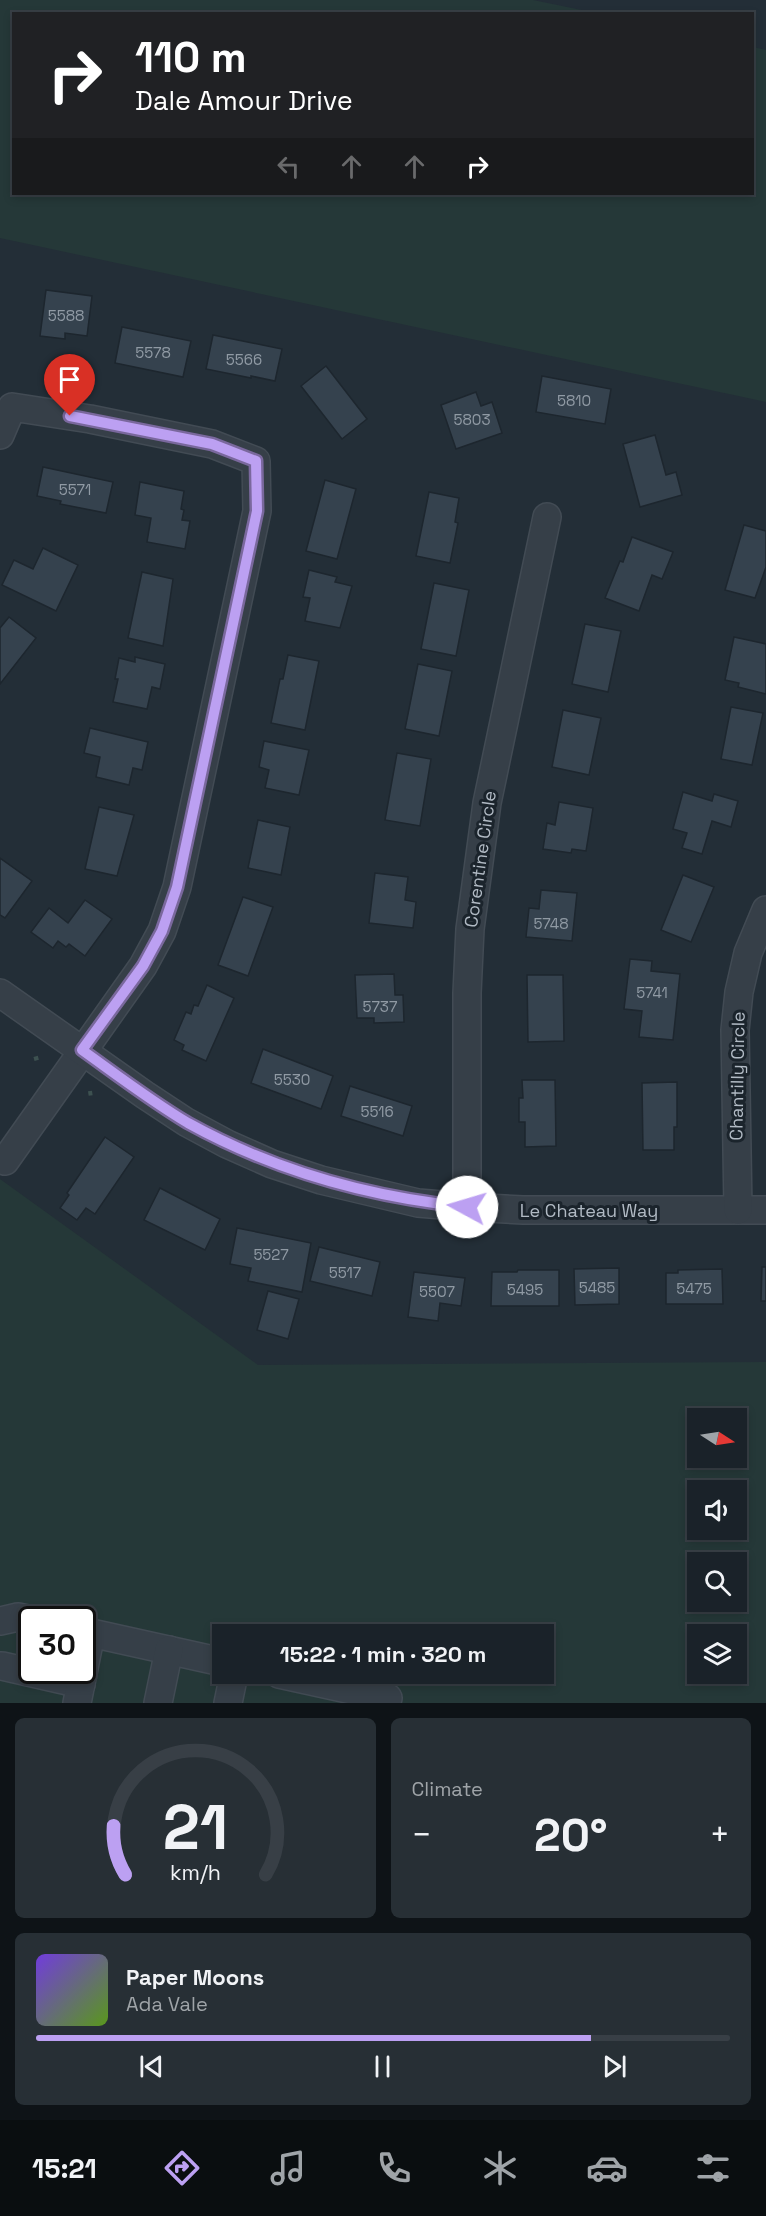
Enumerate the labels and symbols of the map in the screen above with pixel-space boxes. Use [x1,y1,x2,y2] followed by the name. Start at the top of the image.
[48,306,84,325] house number: 5588
[135,343,171,362] house number: 5578
[226,350,262,369] house number: 5566
[44,354,95,416] pin
[557,391,591,410] house number: 5810
[453,410,491,429] house number: 5803
[59,480,91,499] house number: 5571
[459,789,501,929] street label: Corentine Circle
[533,914,569,933] house number: 5748
[636,983,668,1002] house number: 5741
[363,997,397,1016] house number: 5737
[724,1011,750,1141] street label: Chantilly Circle
[274,1070,310,1089] house number: 5530
[360,1102,394,1121] house number: 5516
[435,1175,499,1239] position arrow
[520,1199,658,1222] street label: Le Chateau Way
[253,1245,289,1264] house number: 5527
[329,1263,361,1282] house number: 5517
[579,1278,615,1297] house number: 5485
[676,1279,712,1298] house number: 5475
[507,1280,543,1299] house number: 5495
[419,1282,455,1301] house number: 5507
[687,1408,747,1468] north arrow
[18,1606,96,1684] speed limit sign: 30

